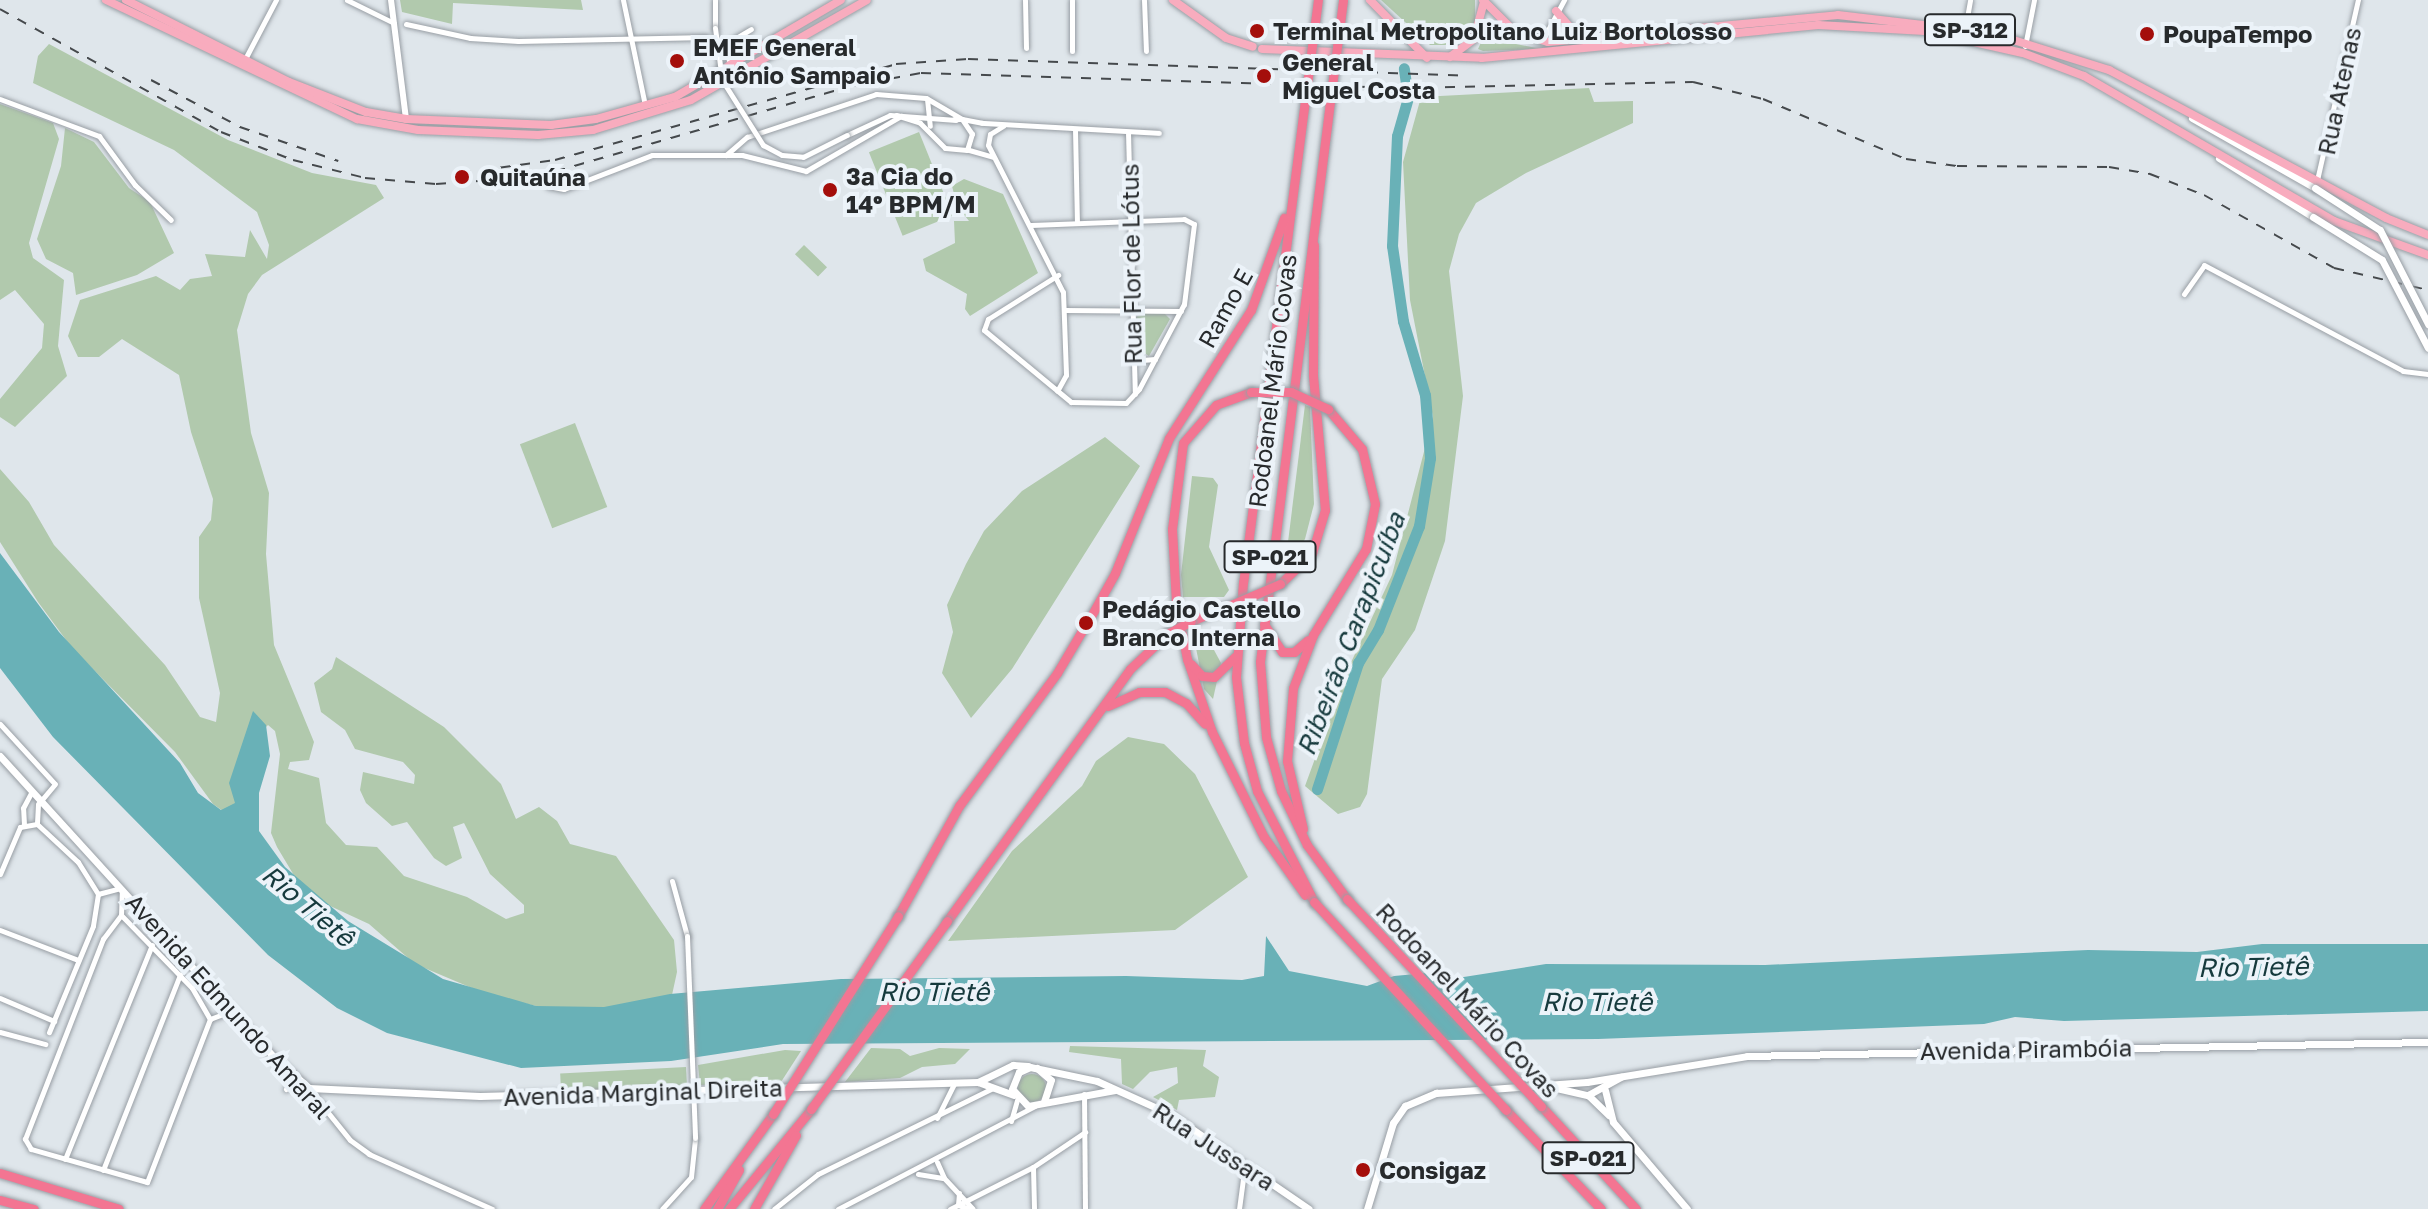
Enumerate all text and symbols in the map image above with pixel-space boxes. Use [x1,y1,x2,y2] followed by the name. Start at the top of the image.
[1922,12,2018,48] road number: SP-312
[1273,17,1732,45] place label: Terminal Metropolitano Luiz Bortolosso
[2163,20,2312,48] place label: PoupaTempo
[1248,22,1266,40] marker: Terminal Metropolitano Luiz Bortolosso
[2138,25,2156,43] marker: PoupaTempo
[2311,25,2367,157] street label: Rua Atenas
[693,33,891,89] place label: EMEF General Antônio Sampaio
[1282,48,1435,104] place label: General Miguel Costa
[668,52,686,70] marker: EMEF General Antônio Sampaio
[1253,65,1275,87] marker: General Miguel Costa
[846,162,976,218] place label: 3ª Cia do 14º BPM/M
[480,163,586,191] place label: Quitaúna
[1115,163,1147,365] street label: Rua Flor de Lótus
[451,166,473,188] marker: Quitaúna
[821,181,839,199] marker: 3ª Cia do 14º BPM/M
[1242,253,1302,509] street label: Rodoanel Mário Covas
[1192,263,1258,353] street label: Ramo E
[1290,508,1412,760] water label: Ribeirão Carapicuíba
[1222,539,1318,575] road number: SP-021
[1102,595,1301,651] place label: Pedágio Castello Branco Interna
[1077,614,1095,632] marker: Pedágio Castello Branco Interna
[256,859,360,953] water label: Rio Tietê
[120,887,338,1125] street label: Avenida Edmundo Amaral
[1370,897,1566,1103] street label: Rodoanel Mário Covas
[2198,950,2308,984] water label: Rio Tietê
[879,976,989,1008] water label: Rio Tietê
[1542,986,1652,1018] water label: Rio Tietê
[1920,1033,2132,1065] street label: Avenida Pirambóia
[503,1073,783,1111] street label: Avenida Marginal Direita
[1148,1096,1280,1196] street label: Rua Jussara
[1540,1140,1636,1176] road number: SP-021
[1379,1156,1486,1184] place label: Consigaz
[1354,1161,1372,1179] marker: Consigaz

